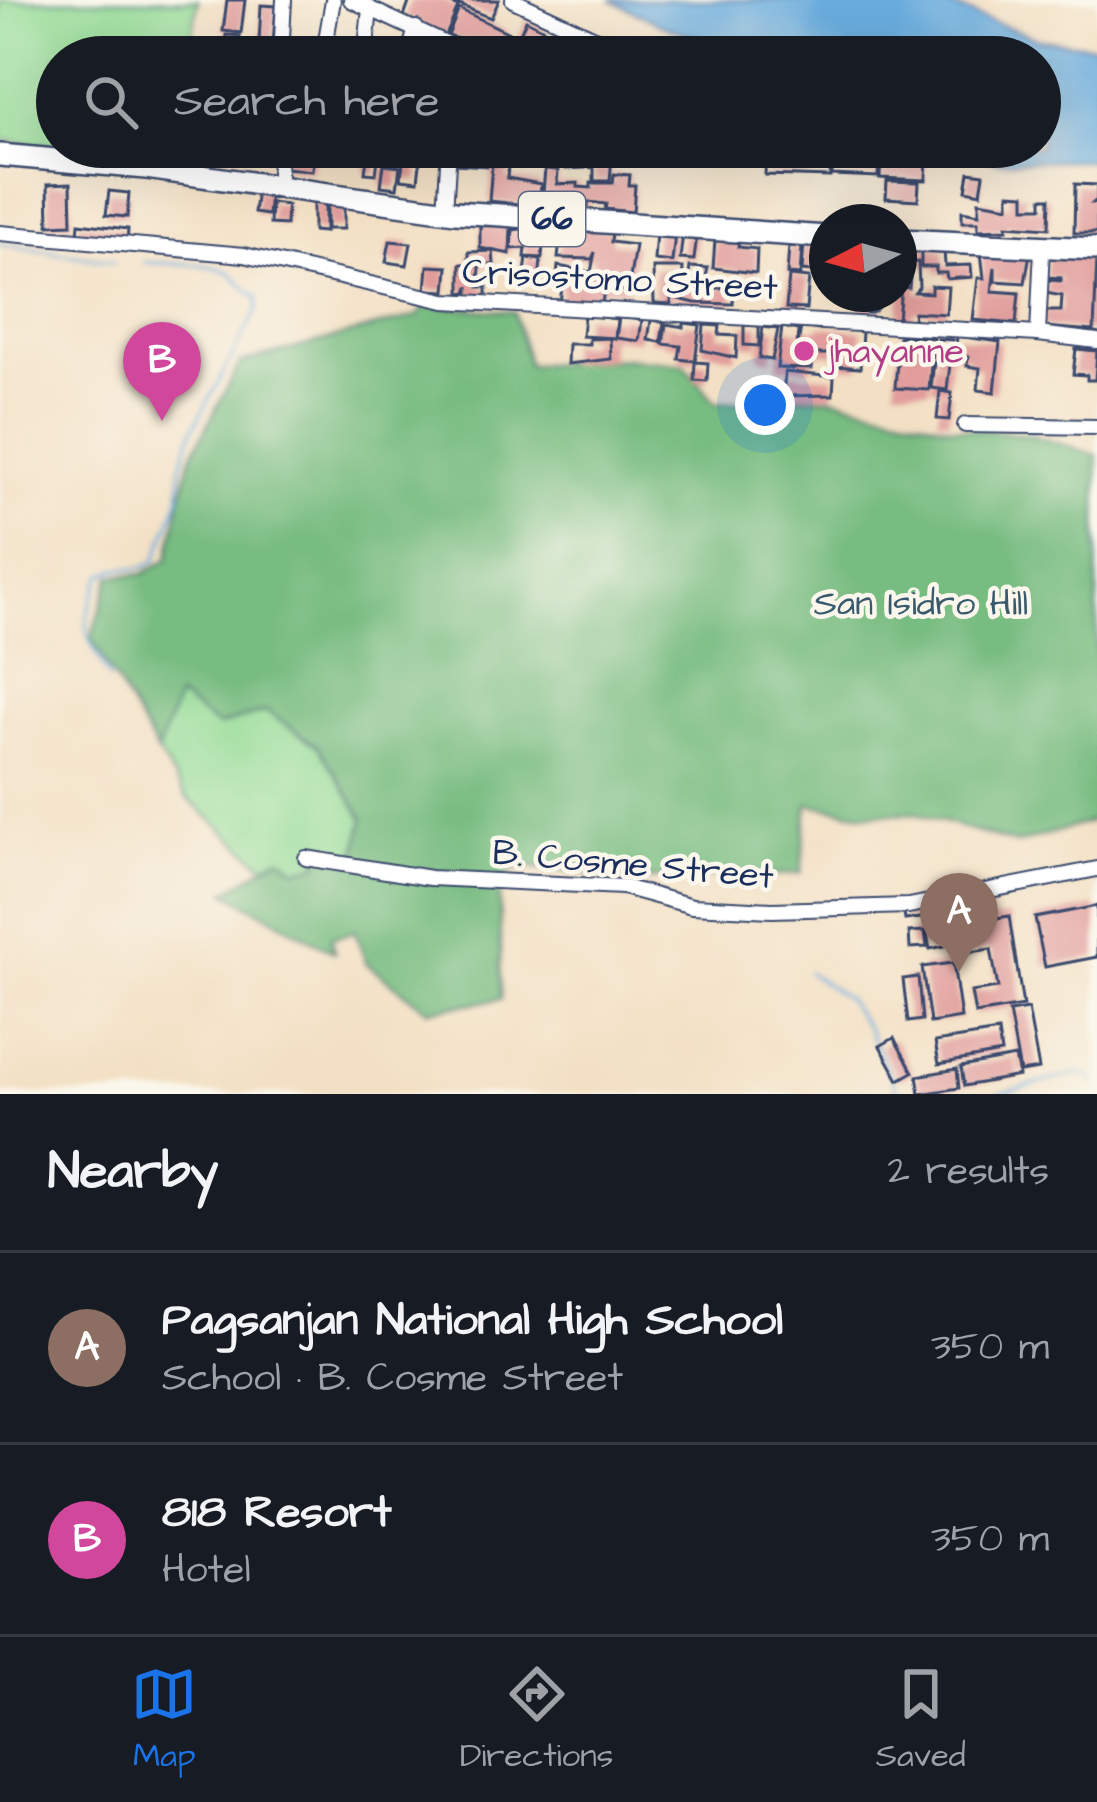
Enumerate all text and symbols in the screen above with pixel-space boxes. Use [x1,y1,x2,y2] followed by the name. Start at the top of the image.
[36,36,1061,168] search box
[78,69,144,135] icon: search
[174,71,440,133] text: Search here
[519,192,585,246] road number: 66
[809,204,917,312] north arrow
[461,246,779,314] street label: Crisostomo Street
[123,322,201,421] pin: B
[823,326,964,377] place label: jhayanne
[791,338,817,364] marker: jhayanne
[735,375,795,435] your location
[814,578,1028,629] park label: San Isidro Hill
[490,827,776,903] street label: B. Cosme Street
[920,873,998,972] pin: A
[48,1137,218,1208] text: Nearby
[888,1145,1049,1199] text: 2 results
[162,1290,783,1352] text: Pagsanjan National High School
[75,1321,99,1375] text: A
[931,1321,1049,1375] text: 350 m
[162,1352,623,1406] text: School · B. Cosme Street
[162,1482,391,1544] text: 818 Resort
[73,1513,101,1567] text: B
[931,1513,1049,1567] text: 350 m
[162,1544,251,1598] text: Hotel
[131,1661,197,1779] tab: Map
[460,1661,613,1779] tab: Directions
[876,1661,966,1779] tab: Saved

